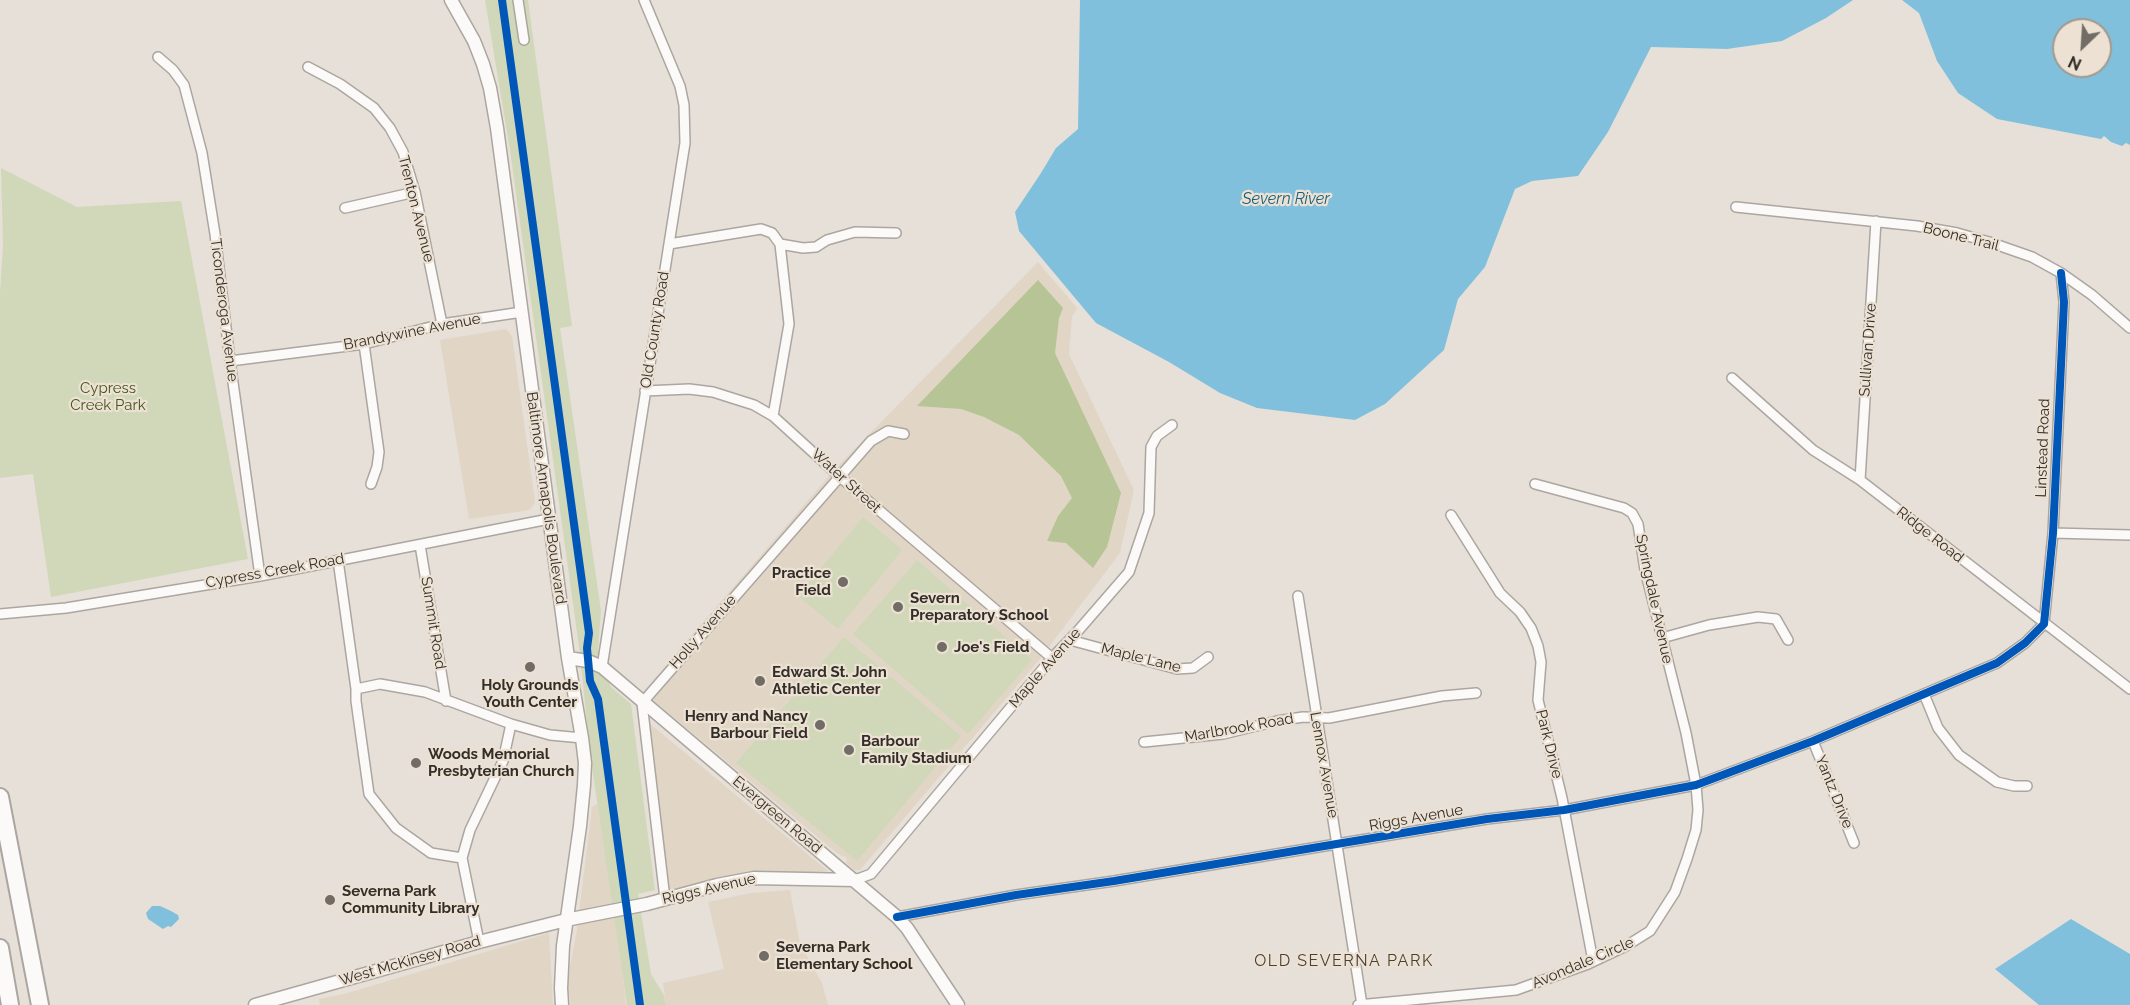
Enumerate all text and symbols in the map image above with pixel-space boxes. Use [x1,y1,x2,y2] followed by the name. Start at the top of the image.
[2052,18,2112,78] north arrow
[2065,52,2085,74] text: N
[394,154,438,264] street label: Trenton Avenue
[1242,189,1330,209] water label: Severn River
[1921,219,2001,255] street label: Boone Trail
[206,237,242,383] street label: Ticonderoga Avenue
[637,270,673,390] street label: Old County Road
[1856,303,1880,397] street label: Sullivan Drive
[342,310,482,354] street label: Brandywine Avenue
[70,379,146,414] park label: Cypress Creek Park
[522,391,570,605] street label: Baltimore Annapolis Boulevard
[2032,398,2054,498] street label: Linstead Road
[808,445,884,517] street label: Water Street
[1893,503,1967,567] street label: Ridge Road
[1631,533,1677,665] street label: Springdale Avenue
[204,550,346,592] street label: Cypress Creek Road
[772,564,831,599] place label: Practice Field
[417,575,449,671] street label: Summit Road
[836,575,850,589] marker: Practice Field
[910,589,1049,624] place label: Severn Preparatory School
[666,591,740,673] street label: Holly Avenue
[891,600,905,614] marker: Severn Preparatory School
[1005,624,1085,712] street label: Maple Avenue
[954,638,1029,656] place label: Joe's Field
[1099,639,1183,677] street label: Maple Lane
[935,640,949,654] marker: Joe's Field
[523,660,537,674] marker: Holy Grounds Youth Center
[772,663,887,698] place label: Edward St. John Athletic Center
[753,674,767,688] marker: Edward St. John Athletic Center
[481,676,579,711] place label: Holy Grounds Youth Center
[685,707,808,742] place label: Henry and Nancy Barbour Field
[1532,708,1566,780] street label: Park Drive
[1183,710,1295,746] street label: Marlbrook Road
[1306,711,1342,819] street label: Lennox Avenue
[813,718,827,732] marker: Henry and Nancy Barbour Field
[861,732,972,767] place label: Barbour Family Stadium
[842,743,856,757] marker: Barbour Family Stadium
[428,745,574,780] place label: Woods Memorial Presbyterian Church
[1811,753,1857,831] street label: Yantz Drive
[409,756,423,770] marker: Woods Memorial Presbyterian Church
[729,772,825,858] street label: Evergreen Road
[1368,801,1464,835] street label: Riggs Avenue
[661,870,757,908] street label: Riggs Avenue
[342,882,480,917] place label: Severna Park Community Library
[323,893,337,907] marker: Severna Park Community Library
[337,932,483,990] street label: West McKinsey Road
[1529,933,1637,993] street label: Avondale Circle
[776,938,912,973] place label: Severna Park Elementary School
[757,949,771,963] marker: Severna Park Elementary School
[1254,951,1434,971] district label: OLD SEVERNA PARK

